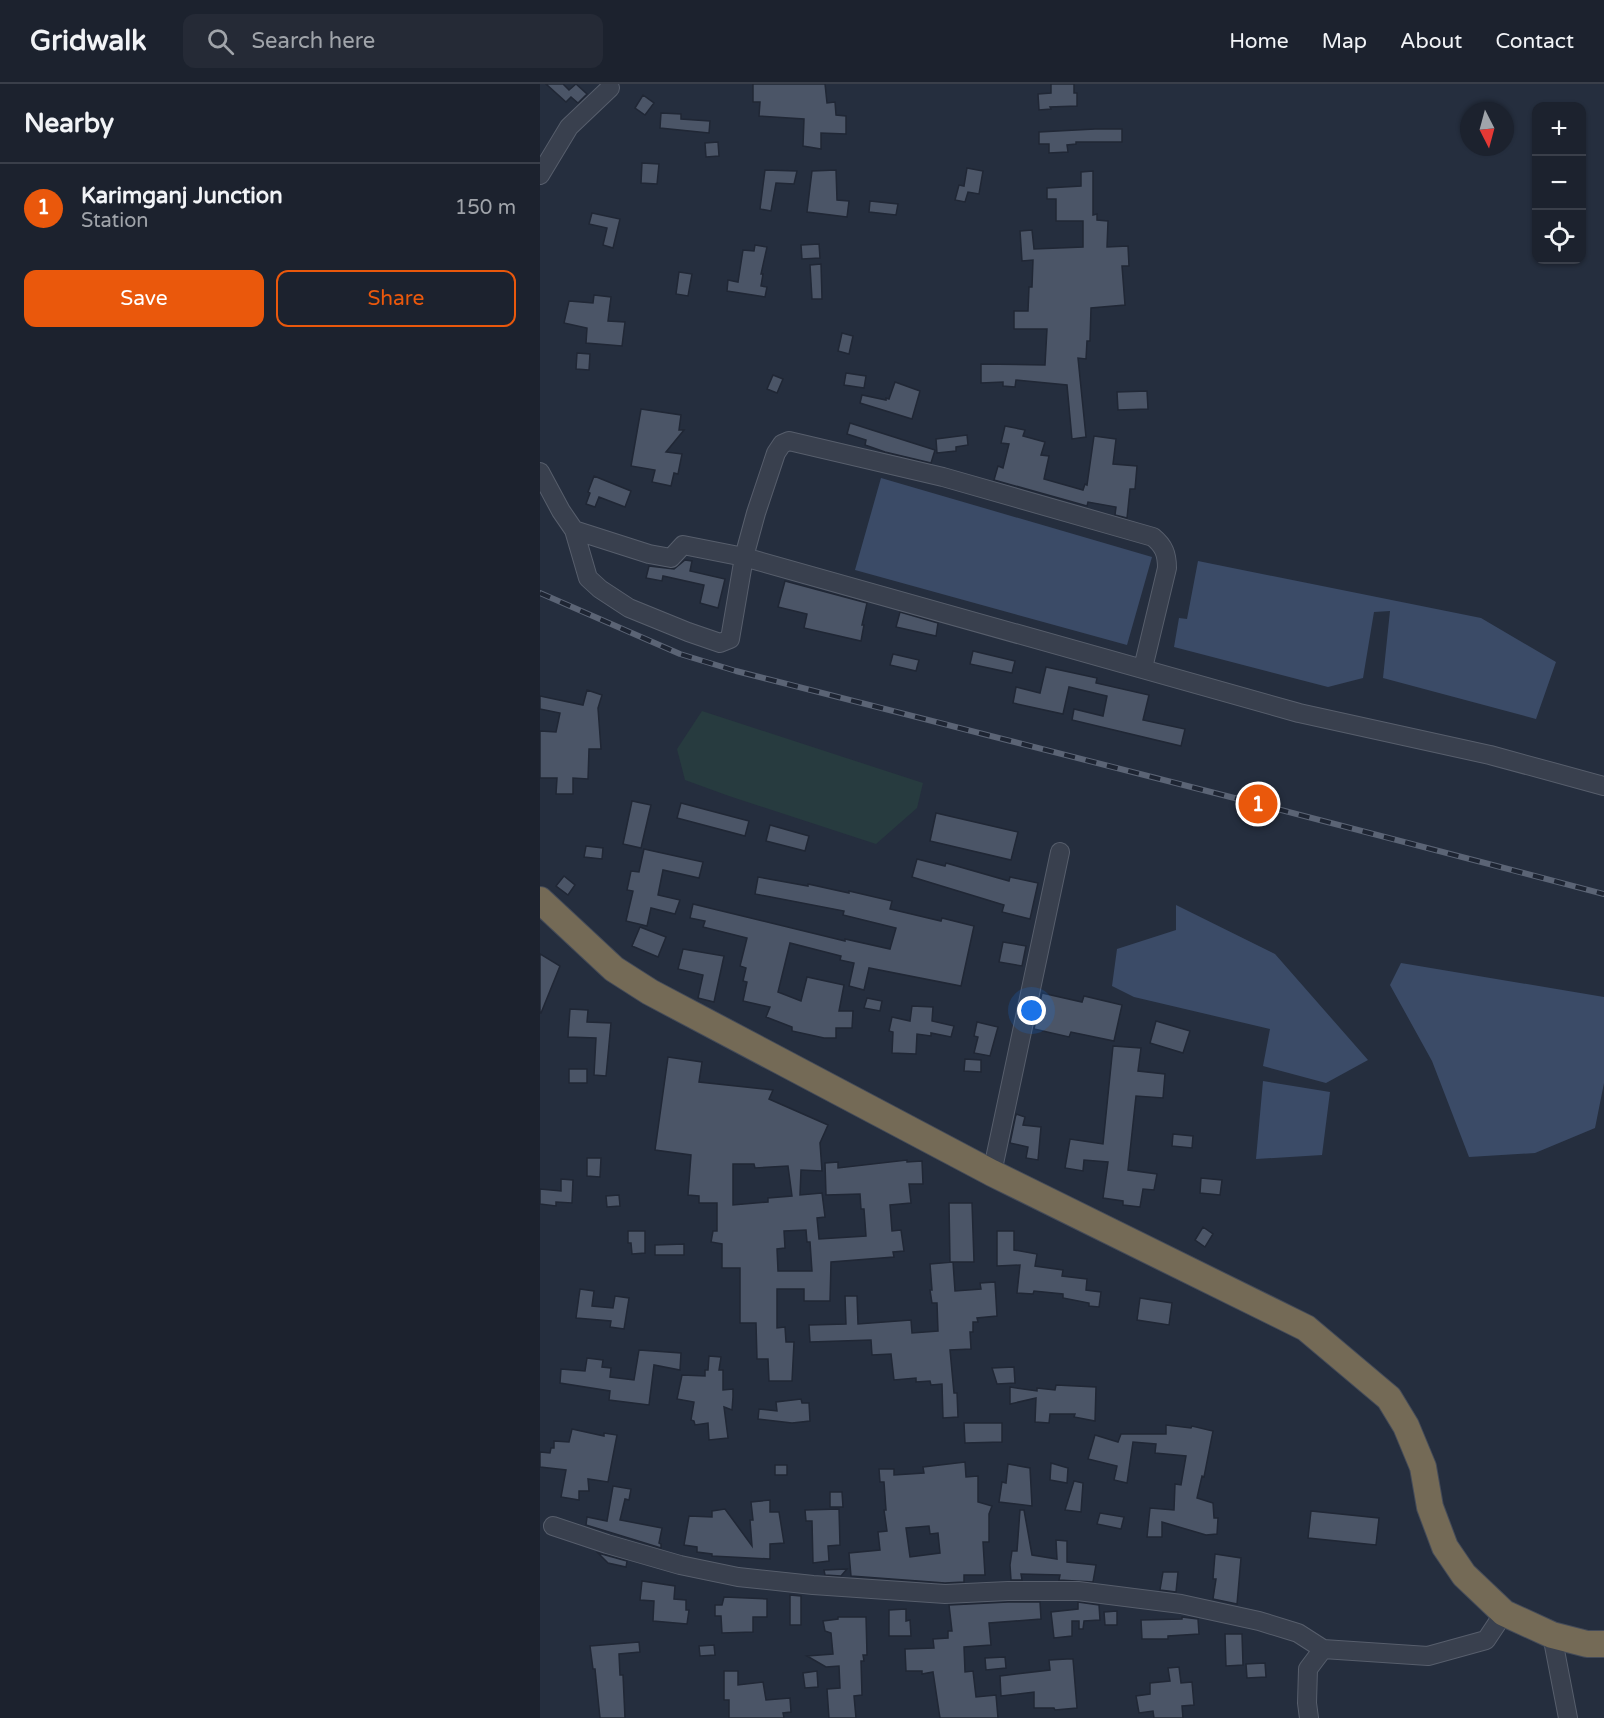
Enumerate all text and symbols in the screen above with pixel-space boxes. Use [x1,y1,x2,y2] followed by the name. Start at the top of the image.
[183,14,603,68] search box
[30,24,147,58] text: Gridwalk
[204,25,237,58] icon: search
[252,28,375,54] text: Search here
[1229,29,1289,54] text: Home
[1322,29,1367,54] text: Map
[1400,29,1462,54] text: About
[1495,29,1574,54] text: Contact
[1460,102,1514,156] north arrow
[1532,102,1586,264] map controls
[1532,102,1586,156] button: +
[24,108,114,139] text: Nearby
[1532,156,1586,210] button: −
[81,183,283,209] text: Karimganj Junction
[37,196,50,220] text: 1
[455,196,516,220] text: 150 m
[81,209,148,233] text: Station
[1532,210,1586,264] button: locate
[24,270,264,327] button: Save
[276,270,516,327] button: Share
[1238,782,1278,826] pin: 1
[1017,996,1046,1025] your location

